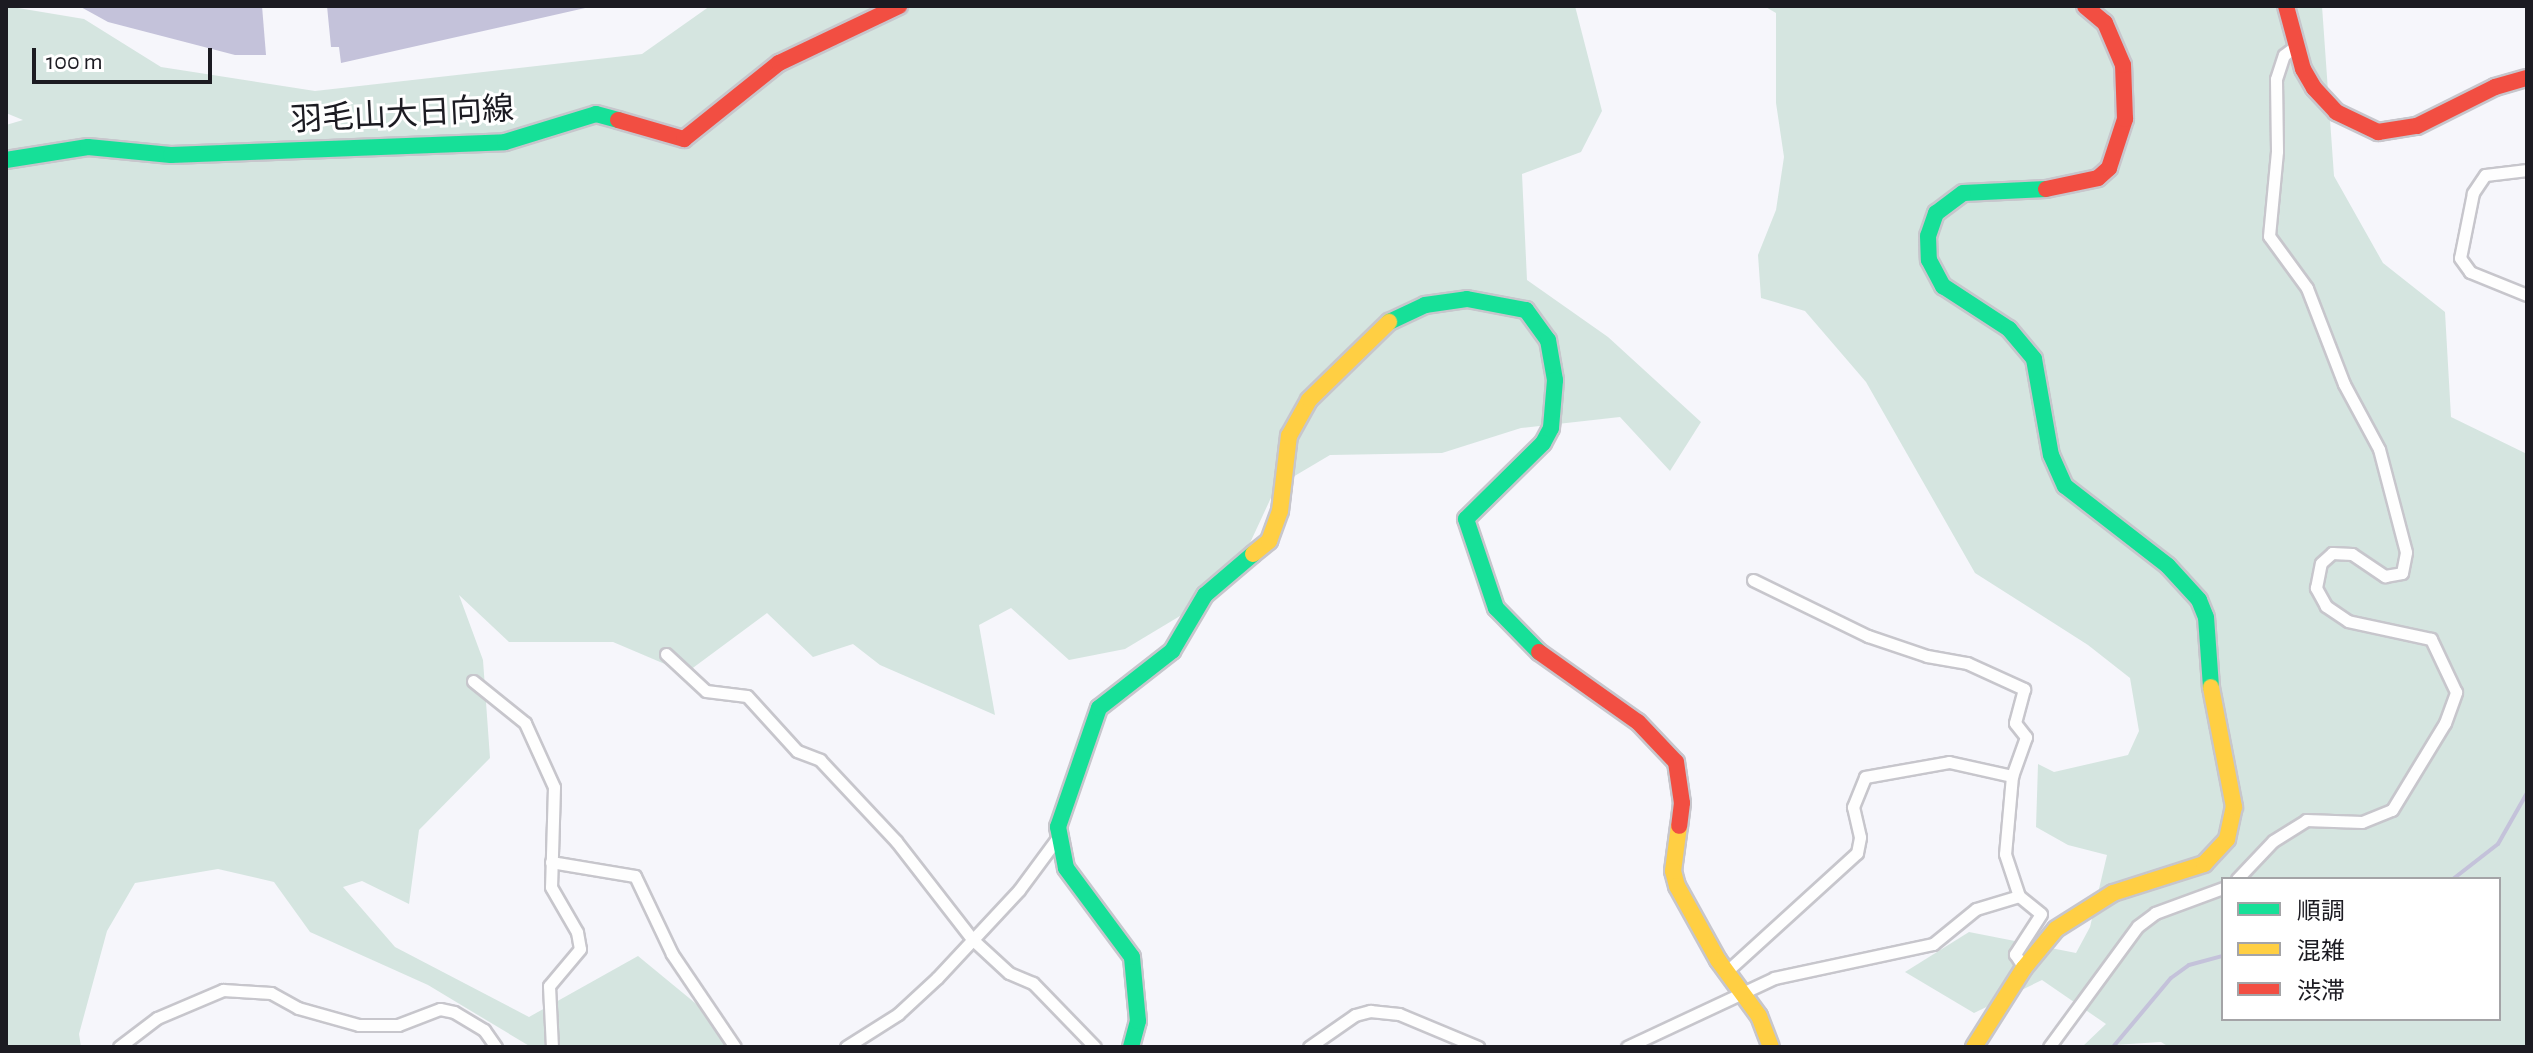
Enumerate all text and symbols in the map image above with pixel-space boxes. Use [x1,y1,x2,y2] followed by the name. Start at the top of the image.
[36,32,216,82] scale bar
[46,50,103,74] text: 100 m
[289,90,515,140] street label: 羽毛山大日向線
[2221,877,2501,1021] legend
[2297,900,2345,924] text: 順調
[2297,940,2345,964] text: 混雑
[2297,980,2345,1004] text: 渋滞

